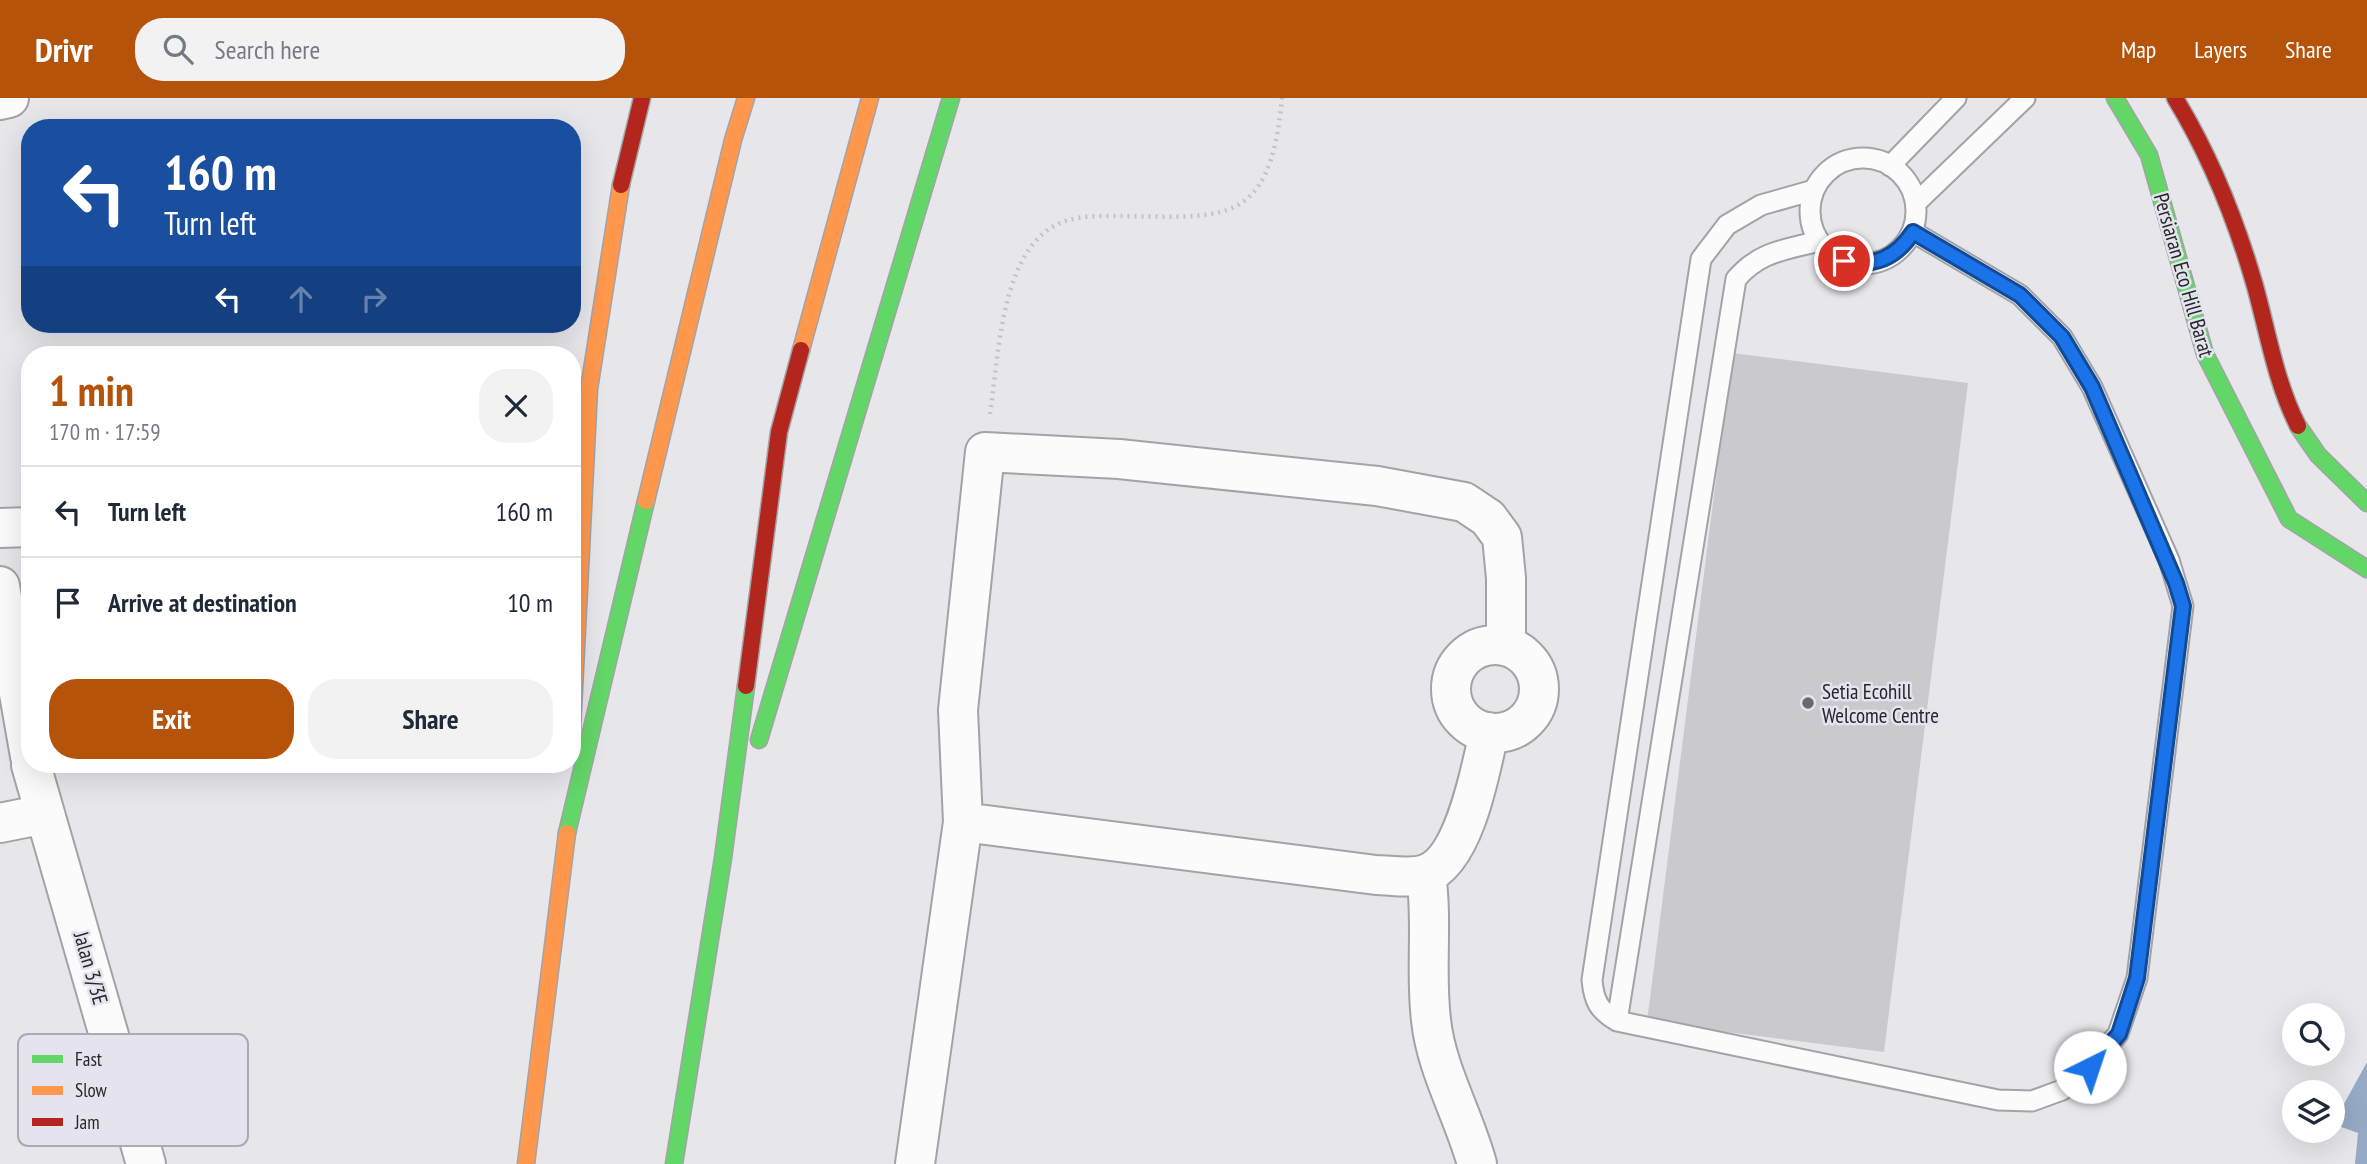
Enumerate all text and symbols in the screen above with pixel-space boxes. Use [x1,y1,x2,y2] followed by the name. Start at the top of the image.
[135,18,625,81] search box
[35,28,93,71] text: Drivr
[159,30,197,68] icon: search
[215,33,320,66] text: Search here
[2121,34,2156,65] text: Map
[2194,34,2247,65] text: Layers
[2285,34,2332,65] text: Share
[164,140,277,204] text: 160 m
[49,147,140,238] icon: left
[2148,190,2220,360] street label: Persiaran Eco Hill Barat
[164,202,256,244] text: Turn left
[1814,231,1874,291] pin
[1825,242,1863,280] icon: arrive
[209,280,247,318] icon: left
[282,280,320,318] icon: ahead
[355,280,393,318] icon: right
[49,363,134,418] text: 1 min
[479,369,553,443] button: close
[49,417,161,446] text: 170 m · 17:59
[49,493,87,531] icon: left
[108,495,186,528] text: Turn left
[495,495,553,528] text: 160 m
[49,584,87,622] icon: arrive
[108,586,297,619] text: Arrive at destination
[507,586,553,619] text: 10 m
[1822,678,1939,729] place label: Setia Ecohill Welcome Centre
[49,679,294,759] button: Exit
[308,679,553,759] button: Share
[1800,695,1816,711] marker: Setia Ecohill Welcome Centre
[67,927,114,1008] street label: Jalan 3/3E
[2282,1003,2345,1143] map controls
[2282,1003,2345,1066] button: search
[2053,1030,2127,1104] position arrow
[18,1034,248,1146] legend
[75,1047,103,1071] text: Fast
[75,1078,108,1102] text: Slow
[2282,1080,2345,1143] button: layers
[74,1110,100,1134] text: Jam

